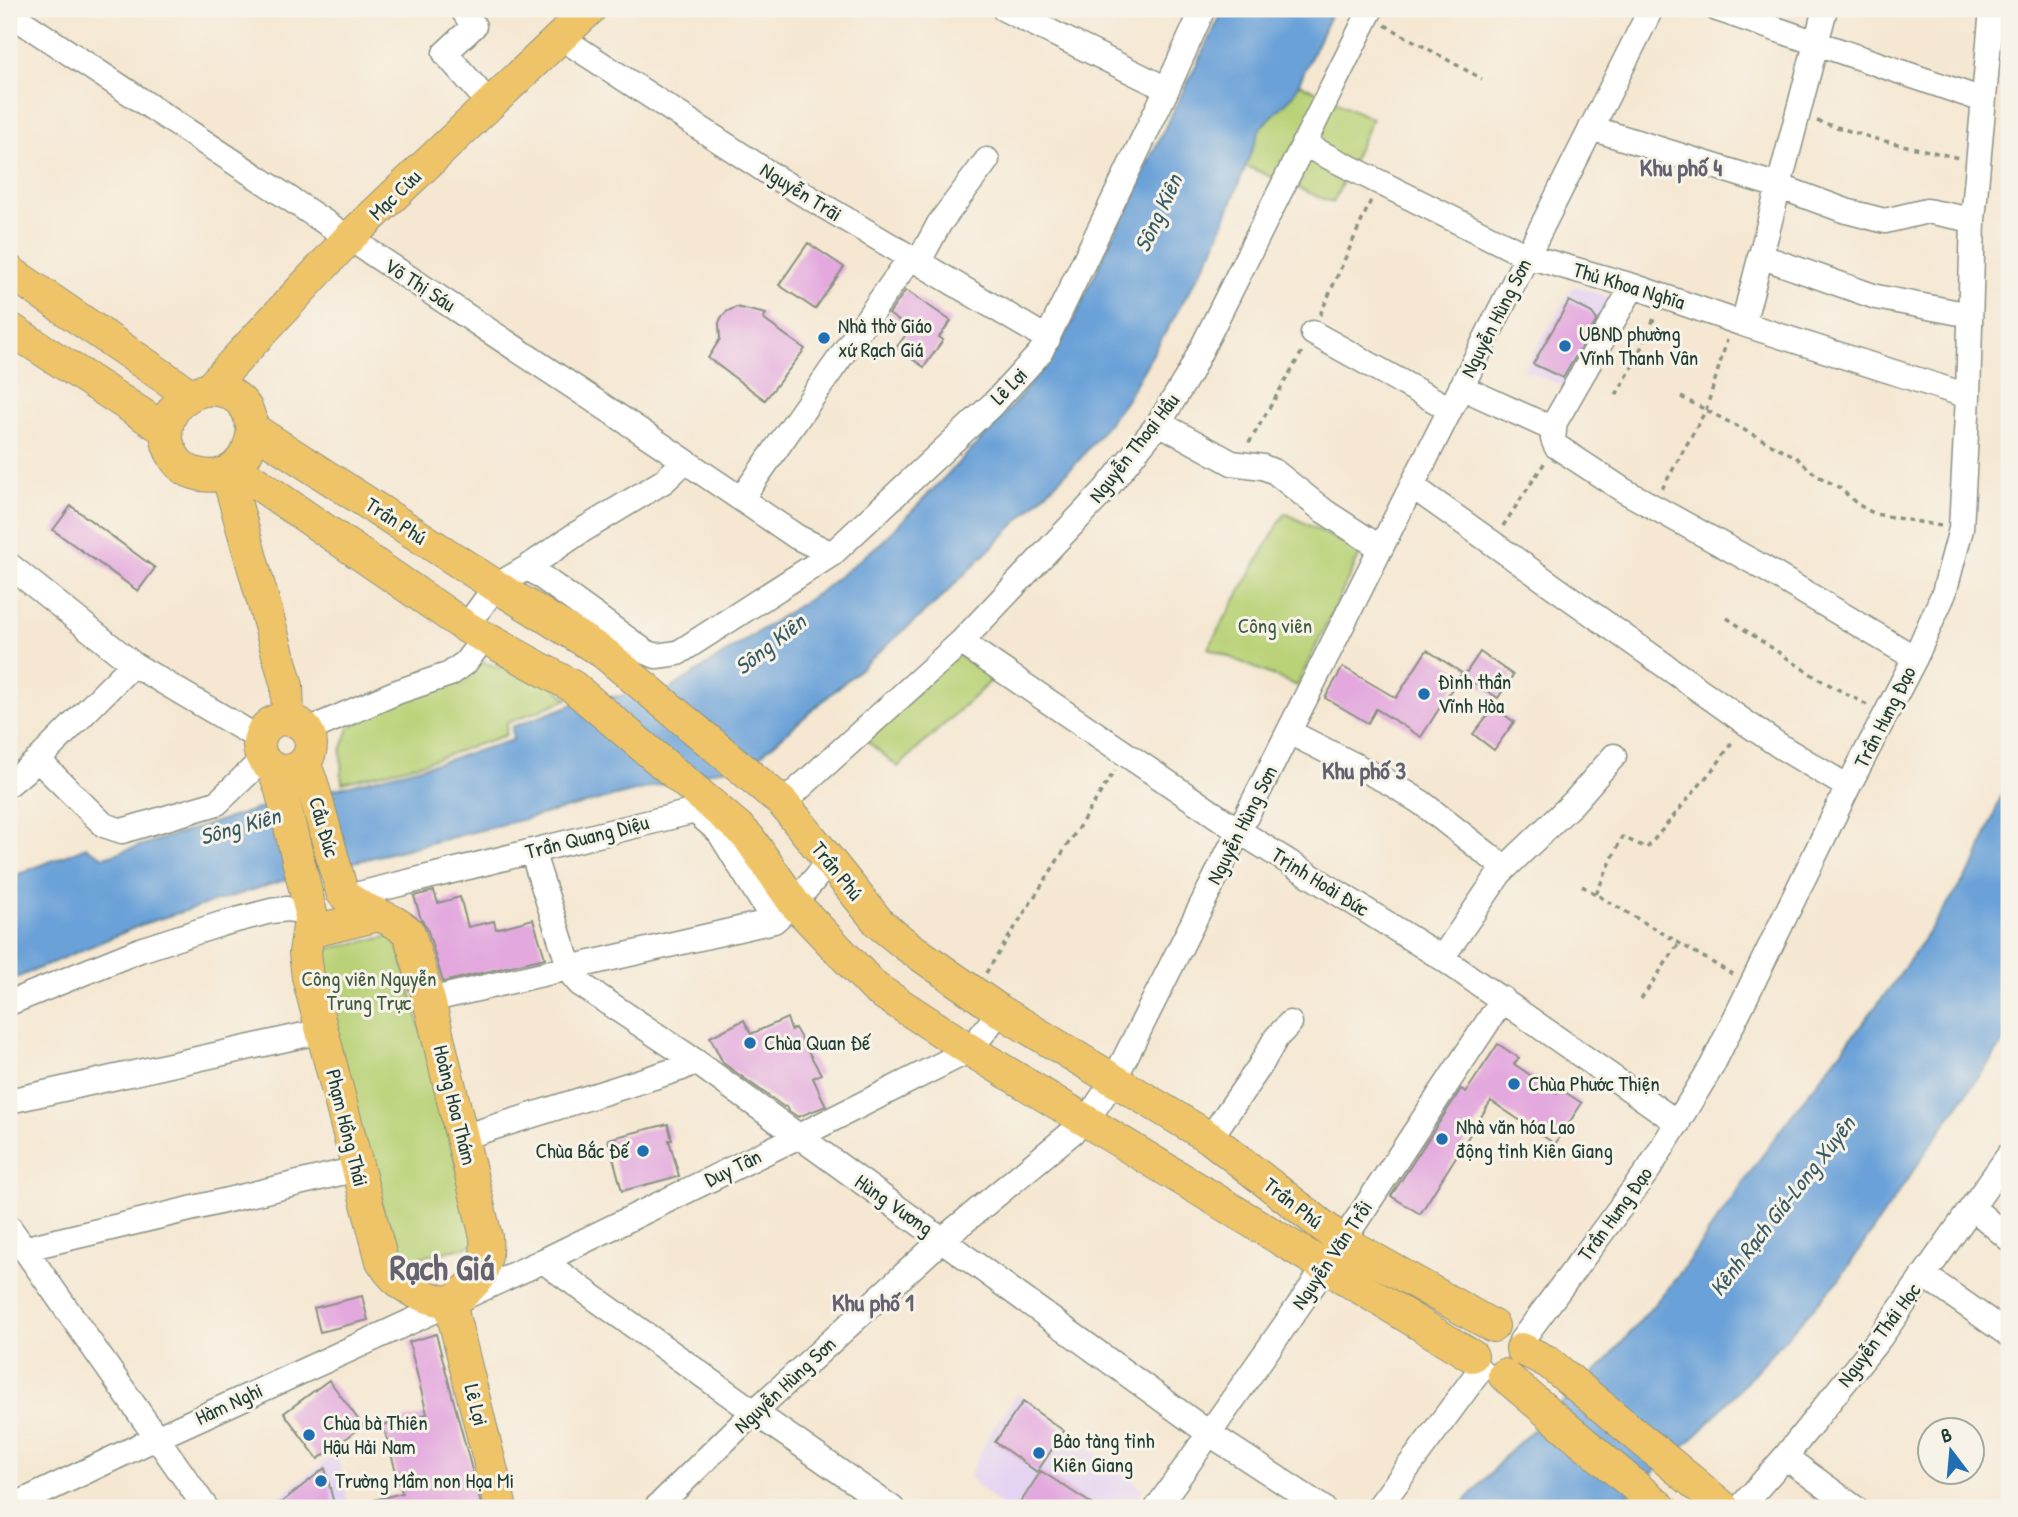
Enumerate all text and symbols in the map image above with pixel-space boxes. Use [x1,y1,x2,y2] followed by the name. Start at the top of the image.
[1640,151,1722,184] district label: Khu phố 4
[755,155,848,228] street label: Nguyễn Trãi
[362,162,427,227] street label: Mạc Cửu
[1126,167,1191,257] water label: Sông Kiên
[379,251,462,319] street label: Võ Thị Sáu
[1453,253,1538,382] street label: Nguyễn Hùng Sơn
[1570,255,1689,316] street label: Thủ Khoa Nghĩa
[838,311,932,364] place label: Nhà thờ Giáo xứ Rạch Giá
[1579,319,1698,372] place label: UBND phường Vĩnh Thanh Vân
[816,330,832,346] marker: Nhà thờ Giáo xứ Rạch Giá
[1557,338,1573,354] marker: UBND phường Vĩnh Thanh Vân
[984,360,1034,411] street label: Lê Lợi
[1082,386,1186,509] street label: Nguyễn Thoại Hầu
[360,490,433,552] street label: Trần Phú
[728,605,814,682] water label: Sông Kiên
[1238,611,1312,640] park label: Công viên
[1847,661,1923,773] street label: Trần Hưng Đạo
[1438,667,1511,720] place label: Đình thần Vĩnh Hòa
[1416,686,1432,702] marker: Đình thần Vĩnh Hòa
[1322,754,1406,787] district label: Khu phố 3
[1199,760,1284,889] street label: Nguyễn Hùng Sơn
[302,794,347,861] street label: Cầu Đúc
[196,799,286,853] water label: Sông Kiên
[522,807,652,866] street label: Trần Quang Diệu
[805,835,870,907] street label: Trần Phú
[1266,840,1375,923] street label: Trịnh Hoài Đức
[301,964,437,1017] park label: Công viên Nguyễn Trung Trực
[764,1028,871,1057] place label: Chùa Quan Đế
[742,1035,758,1051] marker: Chùa Quan Đế
[427,1042,484,1168] street label: Hoàng Hoa Thám
[319,1066,376,1190] street label: Phạm Hồng Thái
[1528,1069,1660,1098] place label: Chùa Phước Thiện
[1506,1076,1522,1092] marker: Chùa Phước Thiện
[1702,1108,1863,1303] water label: Kênh Rạch Giá-Long Xuyên
[1456,1112,1613,1165] place label: Nhà văn hóa Lao động tỉnh Kiên Giang
[1434,1131,1450,1147] marker: Nhà văn hóa Lao động tỉnh Kiên Giang
[535,1136,630,1165] place label: Chùa Bắc Đế
[700,1141,766,1194] street label: Duy Tân
[635,1143,651,1159] marker: Chùa Bắc Đế
[1570,1160,1659,1267] street label: Trần Hưng Đạo
[849,1167,939,1242] street label: Hùng Vương
[1258,1170,1329,1235] street label: Trần Phú
[1284,1194,1379,1315] street label: Nguyễn Văn Trỗi
[390,1244,494,1291] district label: Rạch Giá
[1830,1276,1928,1393] street label: Nguyễn Thái Học
[832,1286,914,1319] district label: Khu phố 1
[727,1330,842,1440] street label: Nguyễn Hùng Sơn
[190,1375,267,1432] street label: Hàm Nghi
[457,1381,496,1429] street label: Lê Lợi
[323,1408,428,1461] place label: Chùa bà Thiên Hậu Hải Nam
[1916,1416,1986,1486] north arrow
[1938,1421,1955,1448] text: B
[1053,1426,1155,1479] place label: Bảo tàng tỉnh Kiên Giang
[301,1427,317,1443] marker: Chùa bà Thiên Hậu Hải Nam
[1031,1445,1047,1461] marker: Bảo tàng tỉnh Kiên Giang
[335,1466,514,1495] place label: Trường Mầm non Họa Mi
[313,1473,329,1489] marker: Trường Mầm non Họa Mi

